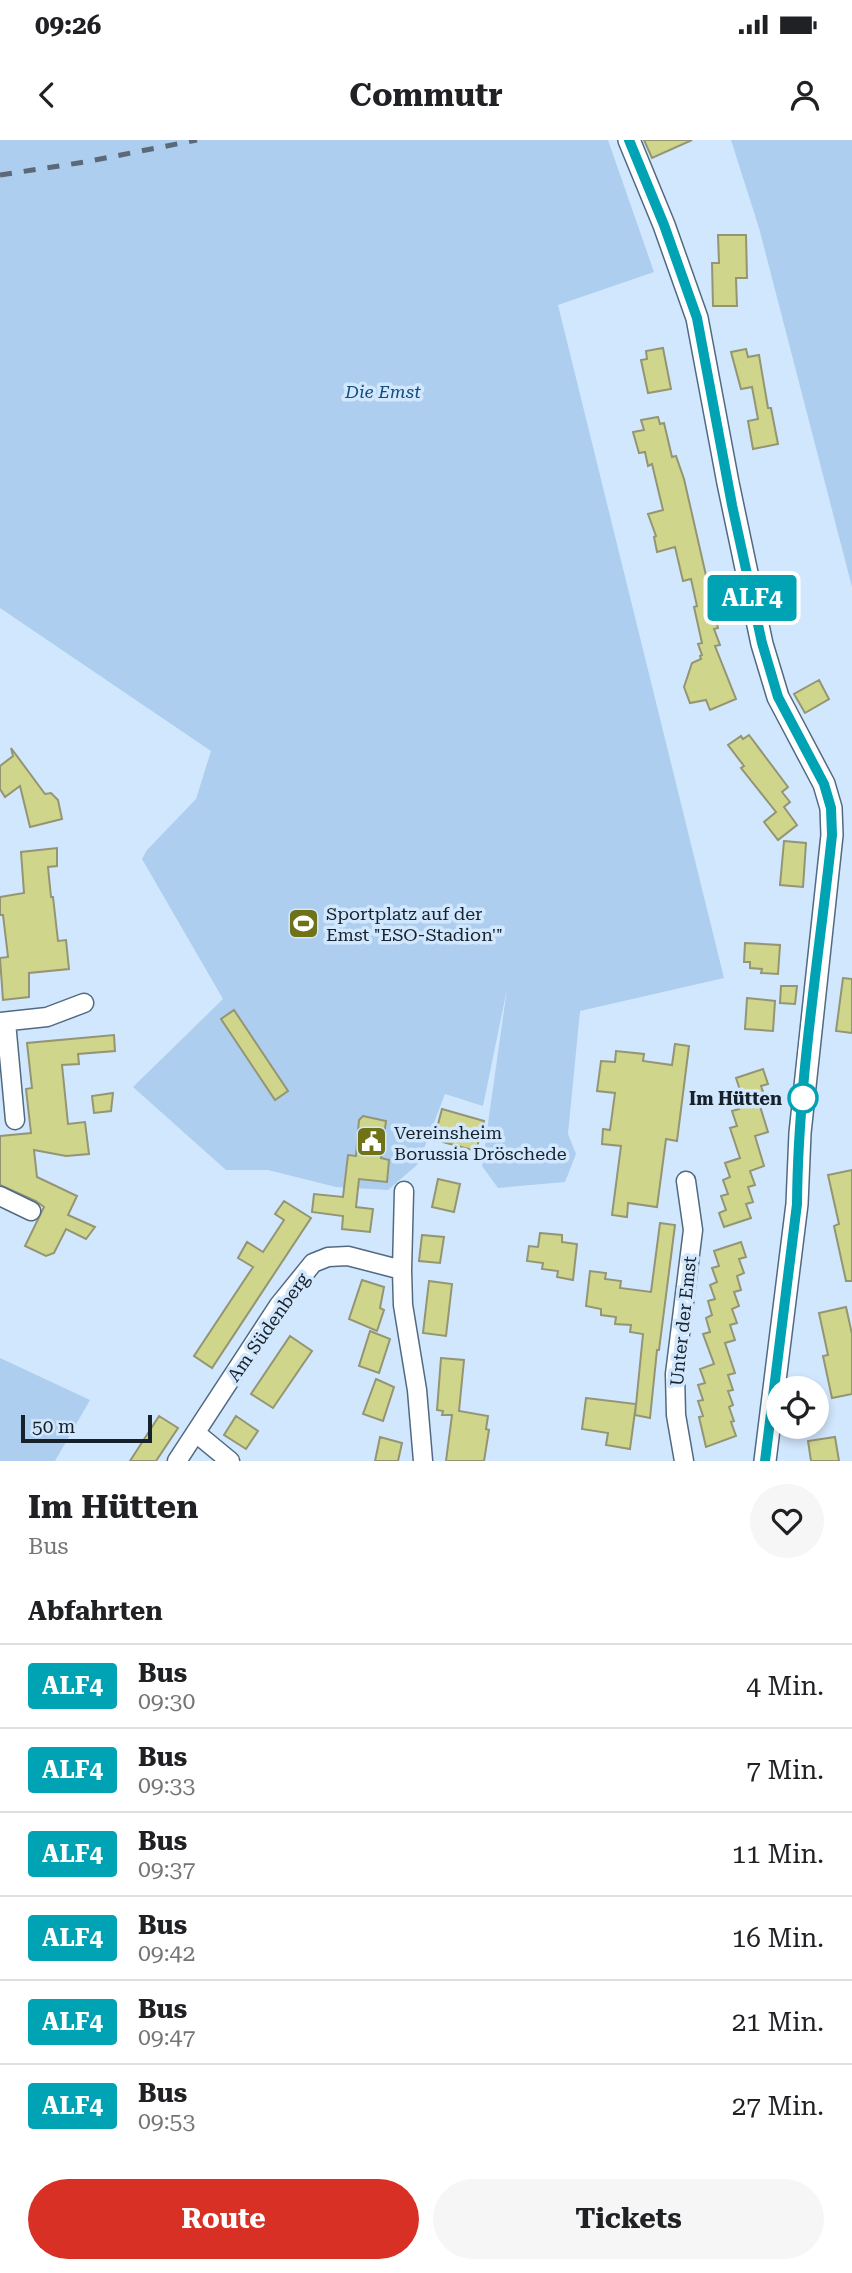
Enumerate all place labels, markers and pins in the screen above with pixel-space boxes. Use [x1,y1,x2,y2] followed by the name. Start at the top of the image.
[326,903,503,945] place label: Sportplatz auf der Emst "ESO-Stadion'"
[286,906,320,940] sports icon: Sportplatz auf der Emst "ESO-Stadion'"
[788,1083,818,1113] marker: Im Hütten
[689,1088,782,1109] place label: Im Hütten
[394,1122,567,1164] place label: Vereinsheim Borussia Dröschede
[354,1125,388,1159] public building icon: Vereinsheim Borussia Dröschede

